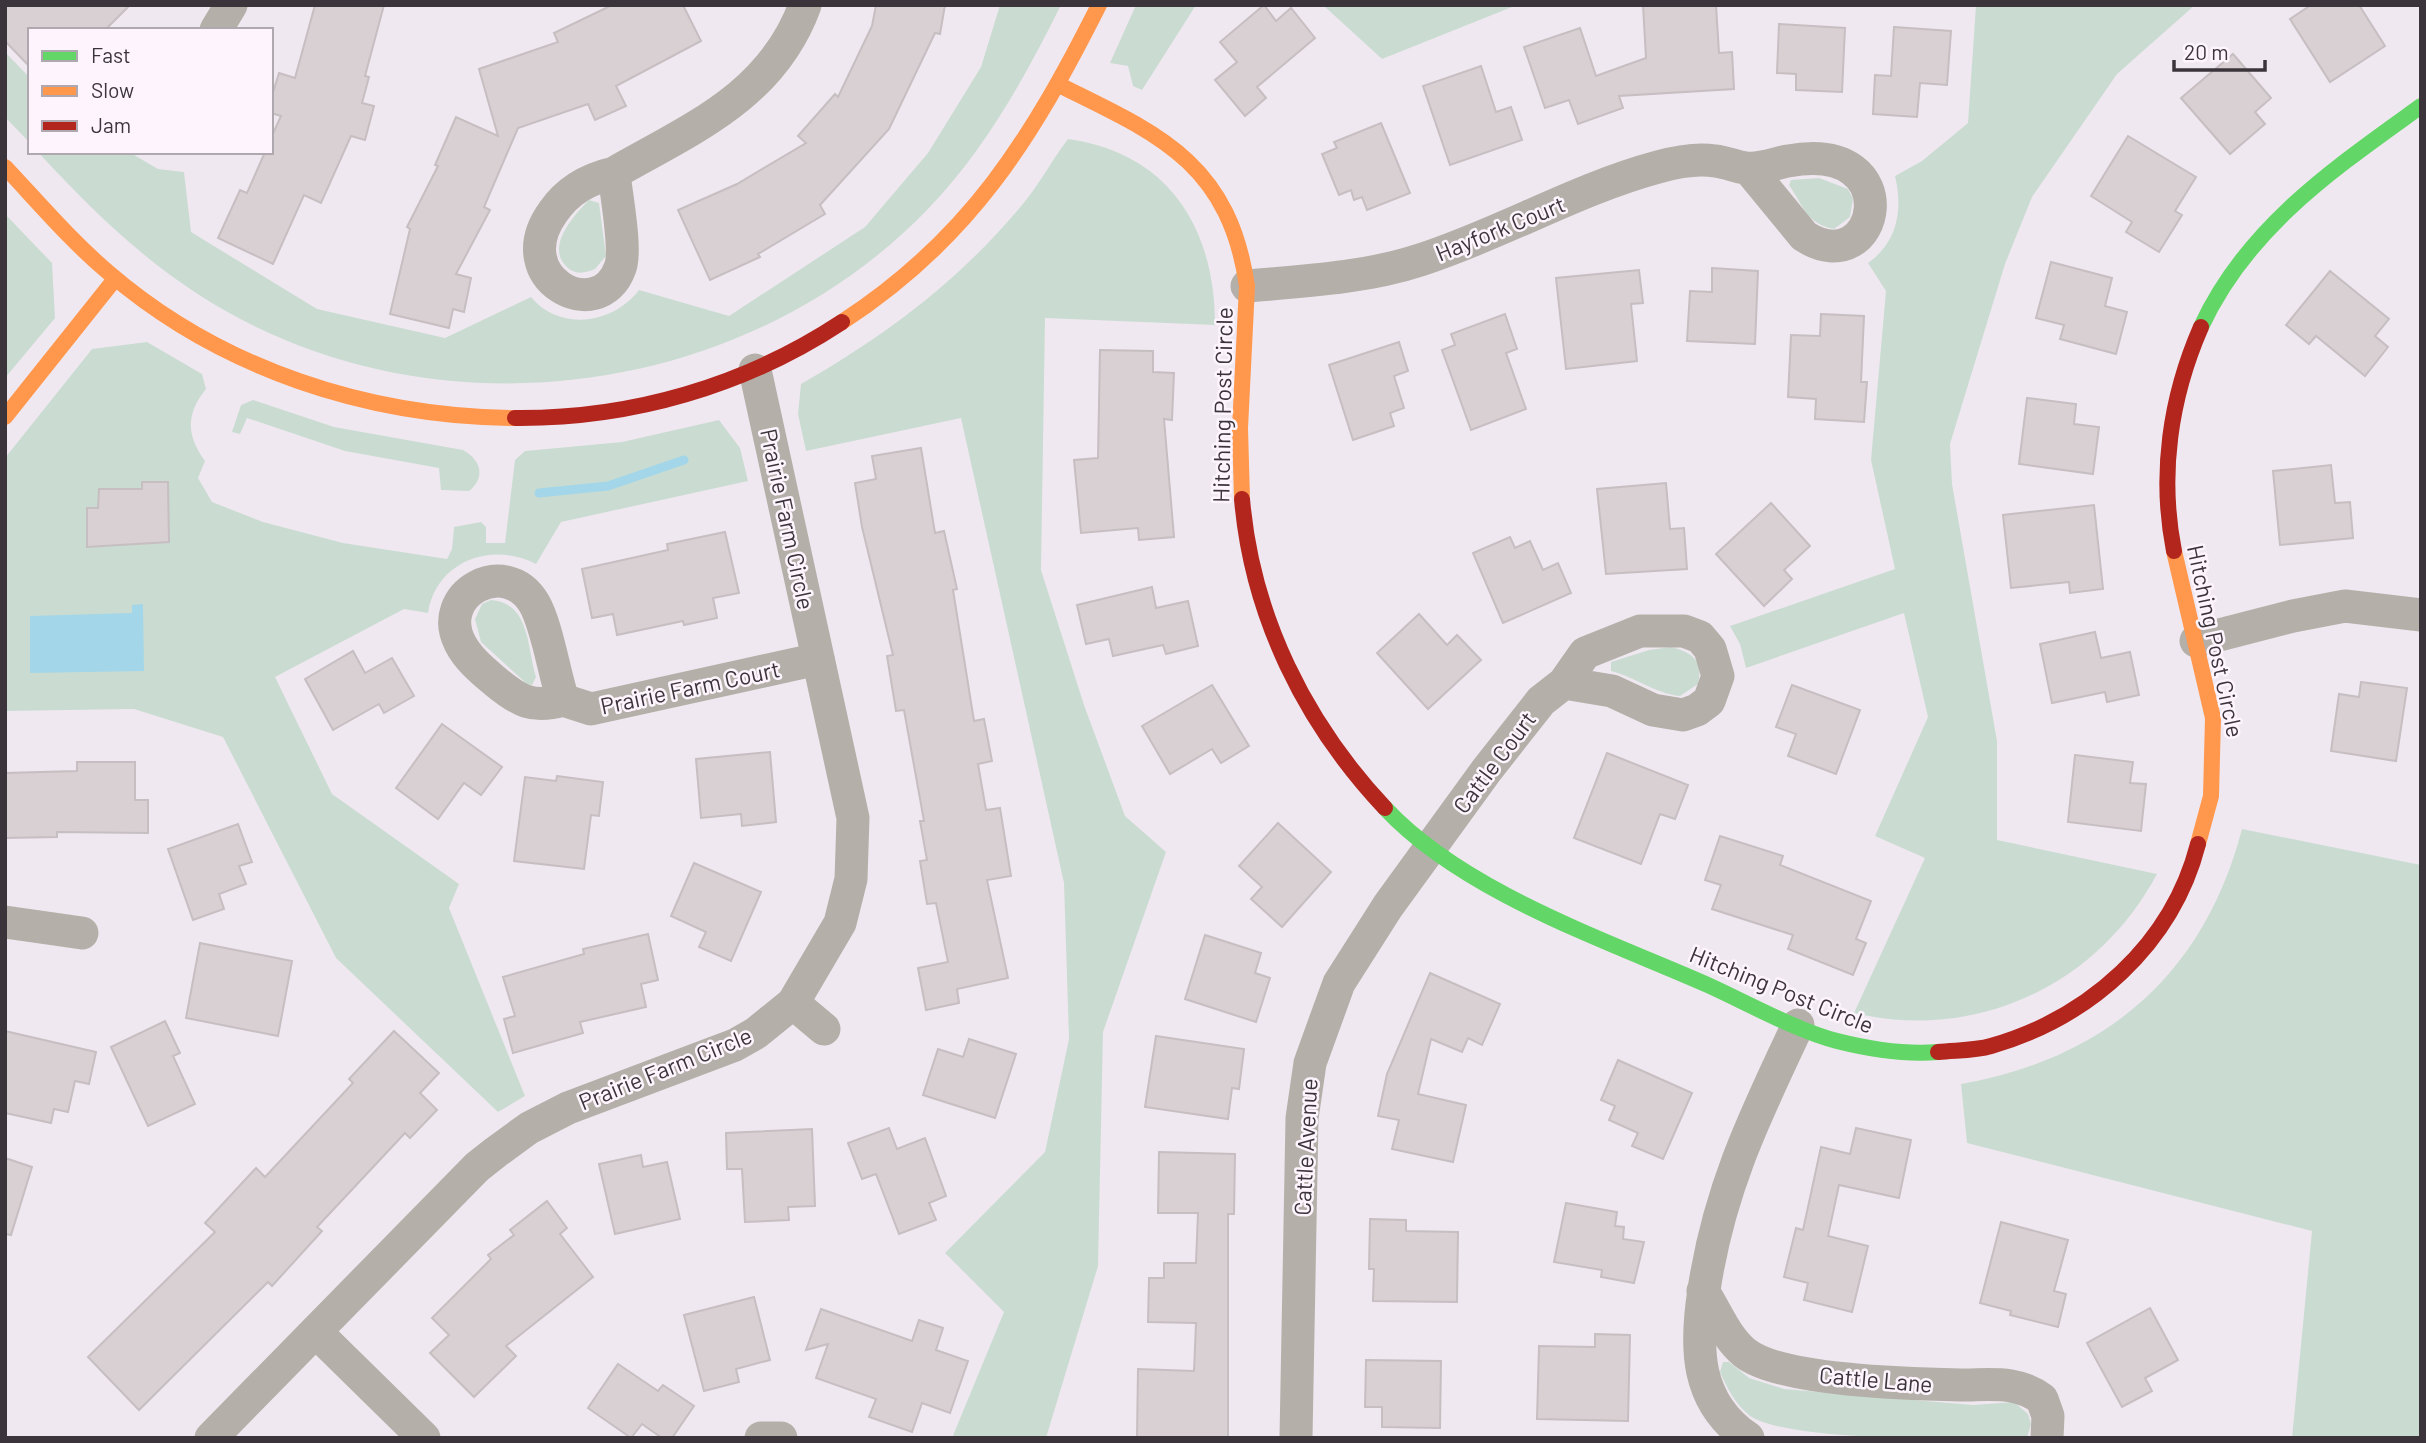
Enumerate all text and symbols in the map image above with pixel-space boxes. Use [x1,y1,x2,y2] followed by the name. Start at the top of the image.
[28,28,273,154] legend
[2174,28,2265,72] scale bar
[2184,39,2229,64] text: 20 m
[91,42,131,67] text: Fast
[91,77,134,102] text: Slow
[91,112,131,137] text: Jam
[1431,189,1569,267] street label: Hayfork Court
[1206,307,1238,503] street label: Hitching Post Circle
[755,426,821,612] street label: Prairie Farm Circle
[2182,542,2250,740] street label: Hitching Post Circle
[598,654,782,720] street label: Prairie Farm Court
[1447,706,1541,818] street label: Cattle Court
[1686,939,1878,1039] street label: Hitching Post Circle
[574,1020,756,1116] street label: Prairie Farm Circle
[1287,1078,1323,1216] street label: Cattle Avenue
[1818,1360,1934,1398] street label: Cattle Lane

